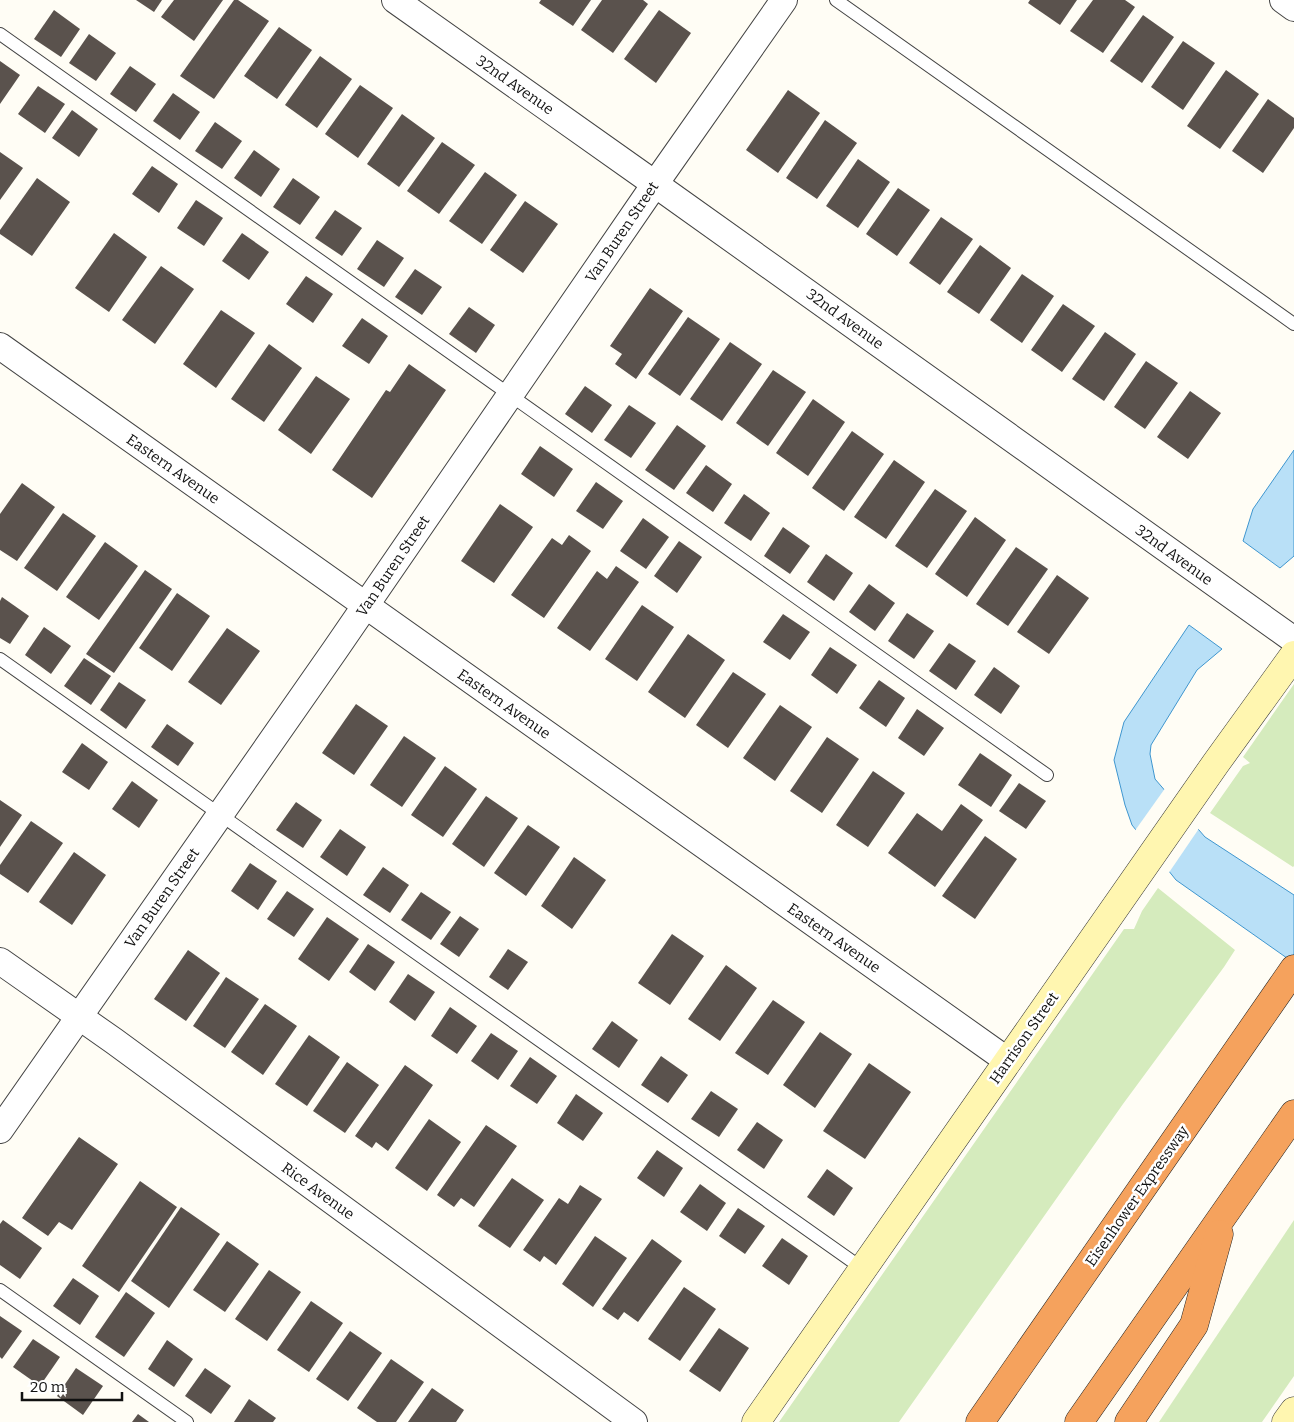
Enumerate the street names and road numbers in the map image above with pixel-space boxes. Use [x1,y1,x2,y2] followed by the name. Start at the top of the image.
[473,52,557,118] street label: 32nd Avenue
[582,178,663,286] street label: Van Buren Street
[803,285,887,353] street label: 32nd Avenue
[123,430,223,508] street label: Eastern Avenue
[353,512,434,620] street label: Van Buren Street
[1132,521,1216,589] street label: 32nd Avenue
[454,665,554,743] street label: Eastern Avenue
[121,844,204,951] street label: Van Buren Street
[784,899,884,977] street label: Eastern Avenue
[986,988,1063,1087] street label: Harrison Street
[1082,1122,1192,1270] street label: Eisenhower Expressway
[278,1159,358,1223] street label: Rice Avenue

